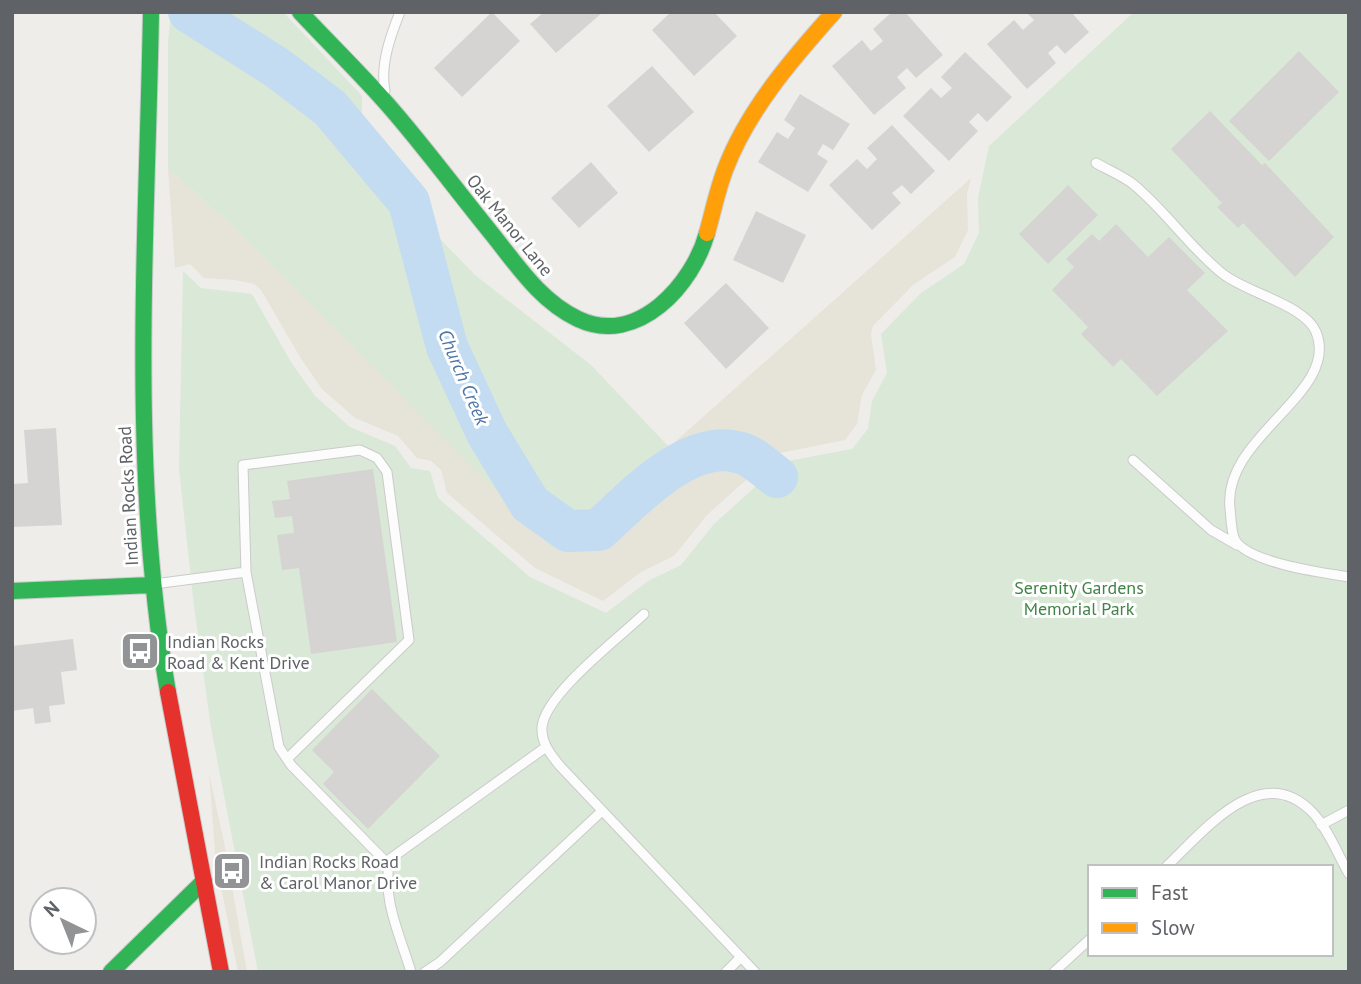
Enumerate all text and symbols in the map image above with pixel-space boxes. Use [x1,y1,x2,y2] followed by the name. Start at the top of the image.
[462,169,558,281] street label: Oak Manor Lane
[433,326,495,430] water label: Church Creek
[113,426,143,566] street label: Indian Rocks Road
[1014,576,1144,620] park label: Serenity Gardens Memorial Park
[119,630,161,672] bus stop icon: Indian Rocks Road & Kent Drive
[167,630,310,674] place label: Indian Rocks Road & Kent Drive
[211,850,253,892] bus stop icon: Indian Rocks Road & Carol Manor Drive
[259,850,417,894] place label: Indian Rocks Road & Carol Manor Drive
[1088,865,1333,956] legend
[1151,879,1188,906] text: Fast
[28,886,98,956] north arrow
[39,896,64,922] text: N
[1151,914,1195,941] text: Slow

